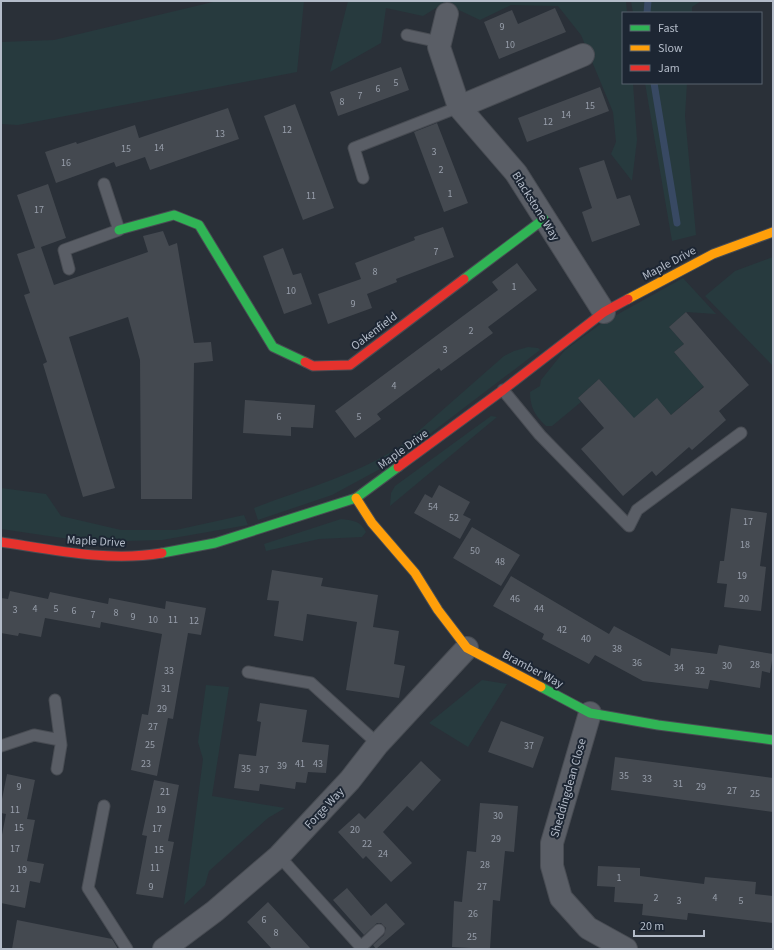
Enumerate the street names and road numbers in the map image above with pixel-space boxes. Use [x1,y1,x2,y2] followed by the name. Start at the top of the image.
[508,168,564,244] street label: Blackstone Way
[639,242,699,285] street label: Maple Drive
[347,308,401,355] street label: Oakenfield
[374,425,432,474] street label: Maple Drive
[66,531,126,552] street label: Maple Drive
[499,646,567,693] street label: Bramber Way
[546,737,591,840] street label: Sheddingdean Close
[301,783,348,833] street label: Forge Way

